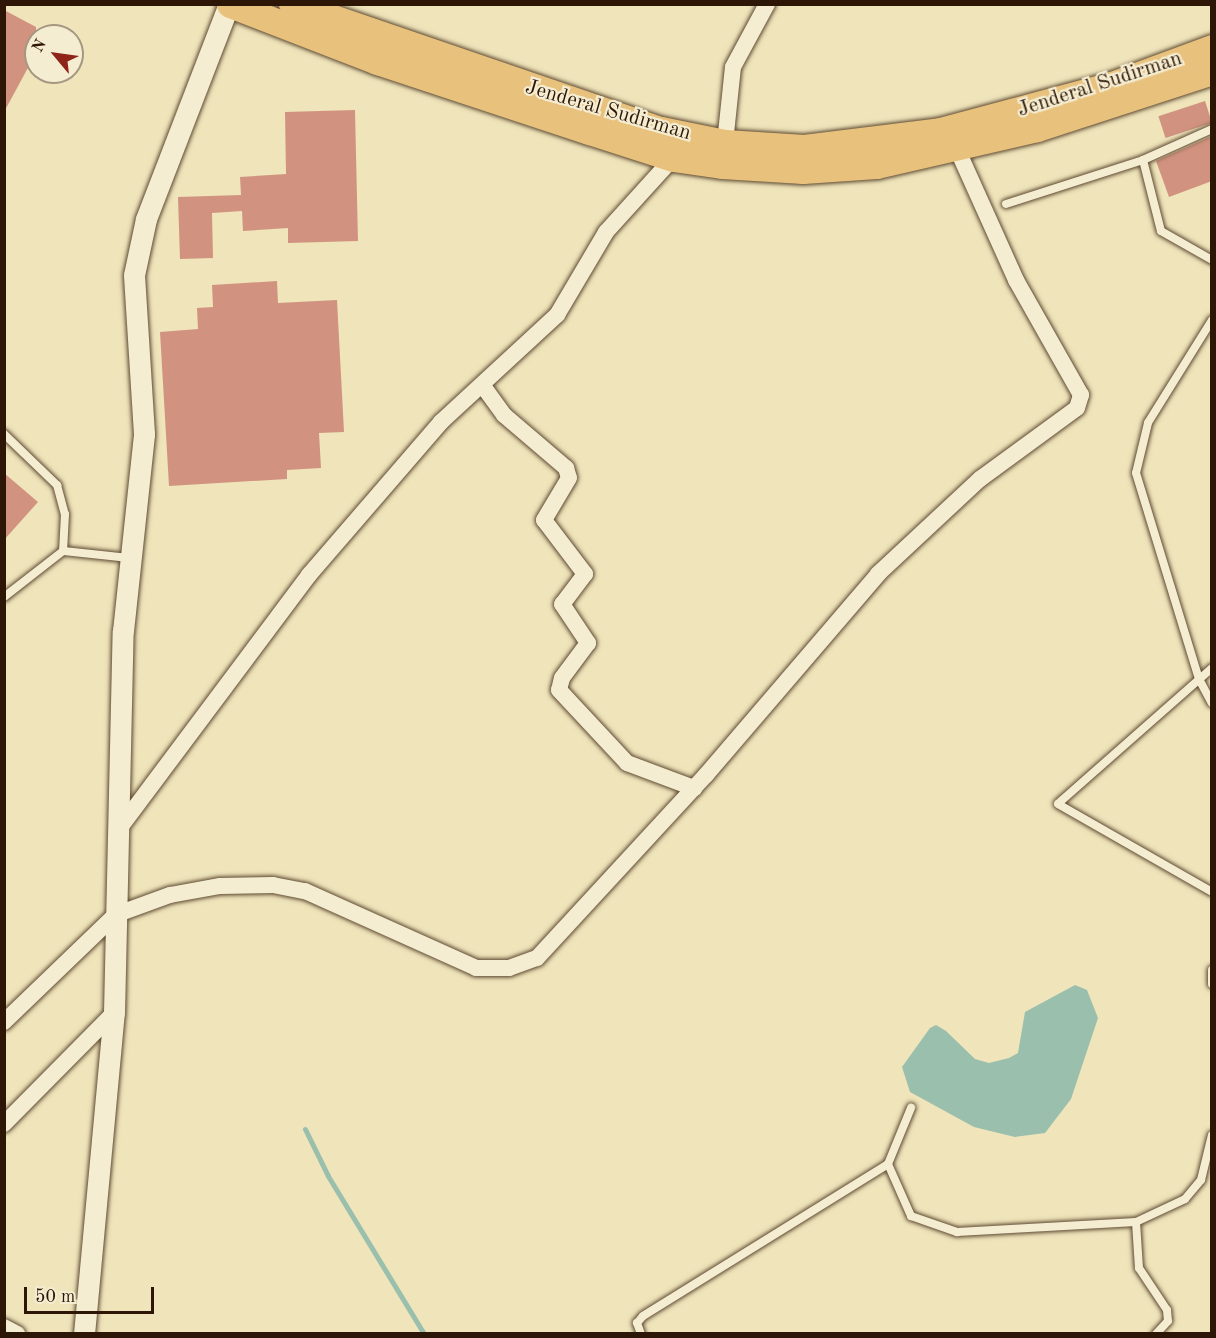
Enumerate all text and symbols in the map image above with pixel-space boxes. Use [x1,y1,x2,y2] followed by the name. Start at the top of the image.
[24,24,84,84] north arrow
[30,37,50,55] text: N
[1015,47,1185,123] street label: Jenderal Sudirman
[522,75,694,147] street label: Jenderal Sudirman
[27,1275,158,1313] scale bar
[35,1288,75,1306] text: 50 m

